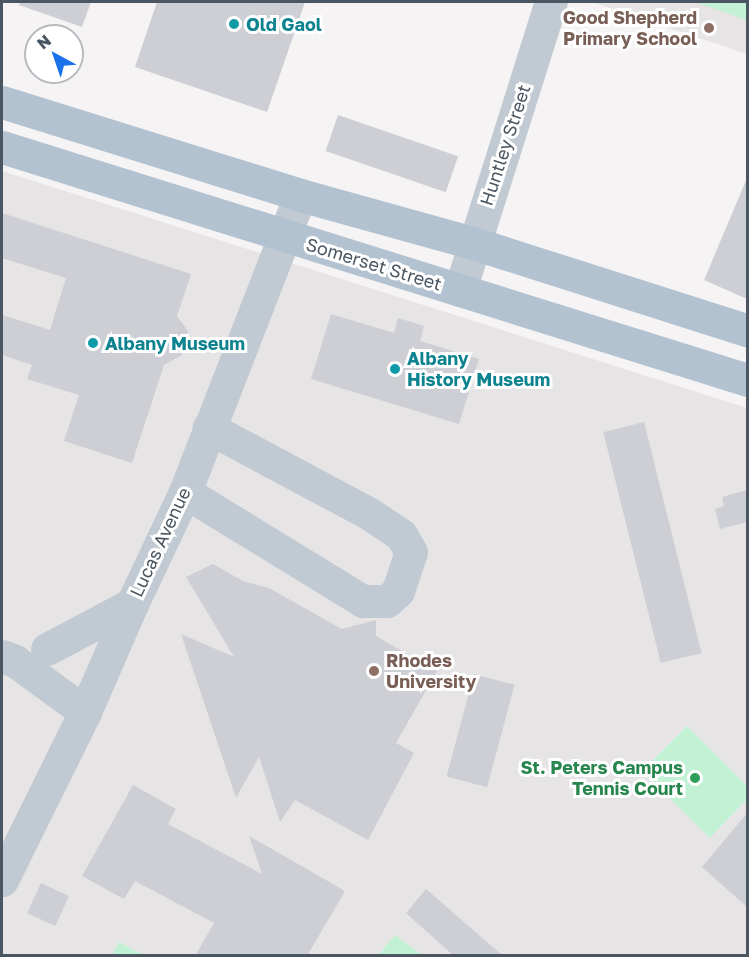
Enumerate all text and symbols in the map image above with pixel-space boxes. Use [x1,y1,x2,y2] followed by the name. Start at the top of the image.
[563,7,697,50] place label: Good Shepherd Primary School
[246,13,322,35] place label: Old Gaol
[227,17,241,31] marker: Old Gaol
[702,21,716,35] marker: Good Shepherd Primary School
[24,24,84,84] north arrow
[33,30,55,53] text: N
[475,82,535,208] street label: Huntley Street
[304,233,444,295] street label: Somerset Street
[105,332,245,354] place label: Albany Museum
[86,336,100,350] marker: Albany Museum
[407,348,550,391] place label: Albany History Museum
[388,362,402,376] marker: Albany History Museum
[125,484,195,600] street label: Lucas Avenue
[386,650,476,692] place label: Rhodes University
[367,664,381,678] marker: Rhodes University
[521,757,683,800] place label: St. Peters Campus Tennis Court
[688,771,702,785] marker: St. Peters Campus Tennis Court

